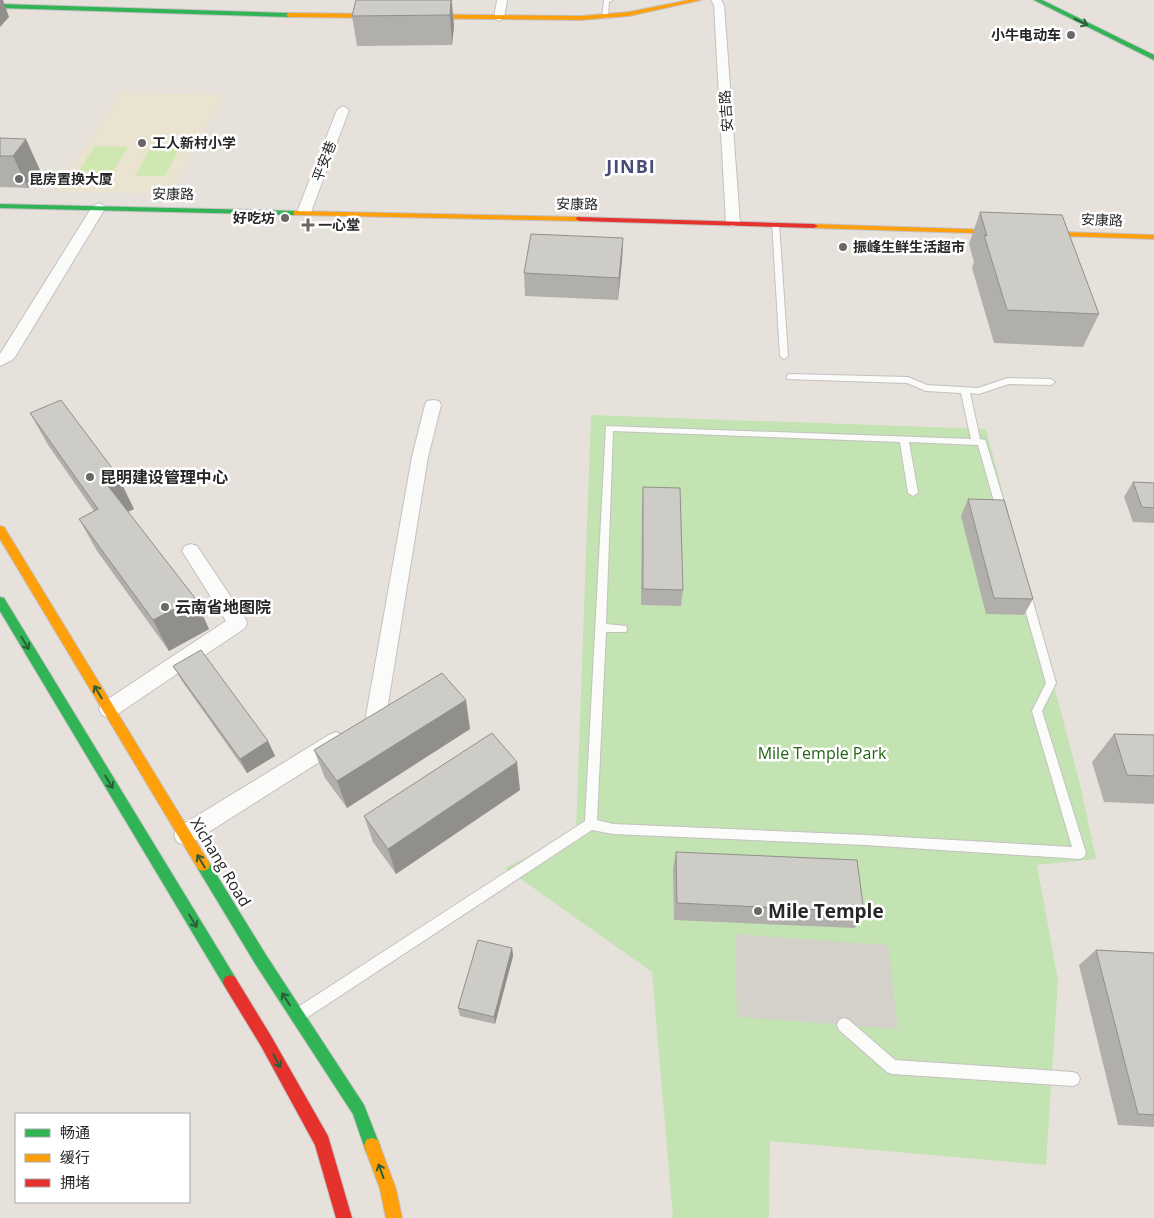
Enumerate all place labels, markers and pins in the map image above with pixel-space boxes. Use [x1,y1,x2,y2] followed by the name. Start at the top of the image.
[991,25,1061,44] place label: 小牛电动车
[1065,29,1077,41] marker: 小牛电动车
[152,133,236,152] place label: 工人新村小学
[136,137,148,149] marker: 工人新村小学
[29,169,113,188] place label: 昆房置换大厦
[13,173,25,185] marker: 昆房置换大厦
[233,208,275,227] place label: 好吃坊
[279,212,291,224] marker: 好吃坊
[318,215,360,234] place label: 一心堂
[302,219,314,231] marker: 一心堂
[853,237,965,256] place label: 振峰生鲜生活超市
[837,241,849,253] marker: 振峰生鲜生活超市
[100,466,228,488] place label: 昆明建设管理中心
[84,471,96,483] marker: 昆明建设管理中心
[175,596,271,618] place label: 云南省地图院
[159,601,171,613] marker: 云南省地图院
[768,898,884,924] place label: Mile Temple
[752,905,764,917] marker: Mile Temple

